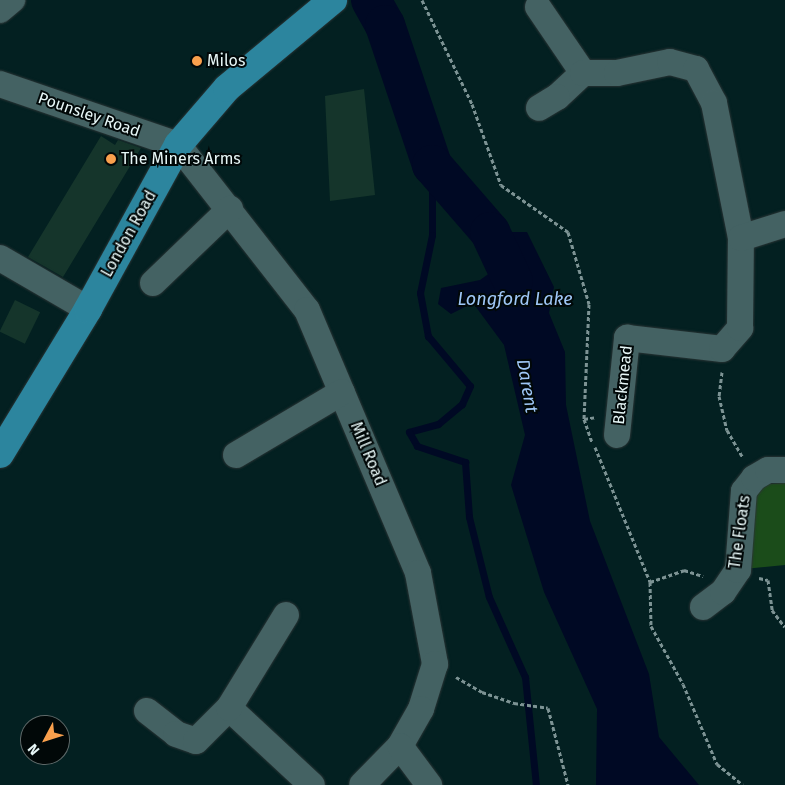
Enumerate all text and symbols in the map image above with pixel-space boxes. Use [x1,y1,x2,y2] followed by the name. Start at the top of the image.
[207,51,245,71] place label: Milos
[191,55,203,67] marker: Milos
[35,89,143,141] street label: Pounsley Road
[121,149,241,169] place label: The Miners Arms
[105,153,117,165] marker: The Miners Arms
[97,187,161,281] street label: London Road
[457,288,573,310] water label: Longford Lake
[609,345,637,425] street label: Blackmead
[512,357,542,415] water label: Darent
[346,419,390,489] street label: Mill Road
[725,494,755,570] street label: The Floats
[20,715,70,765] north arrow
[24,740,43,758] text: N

